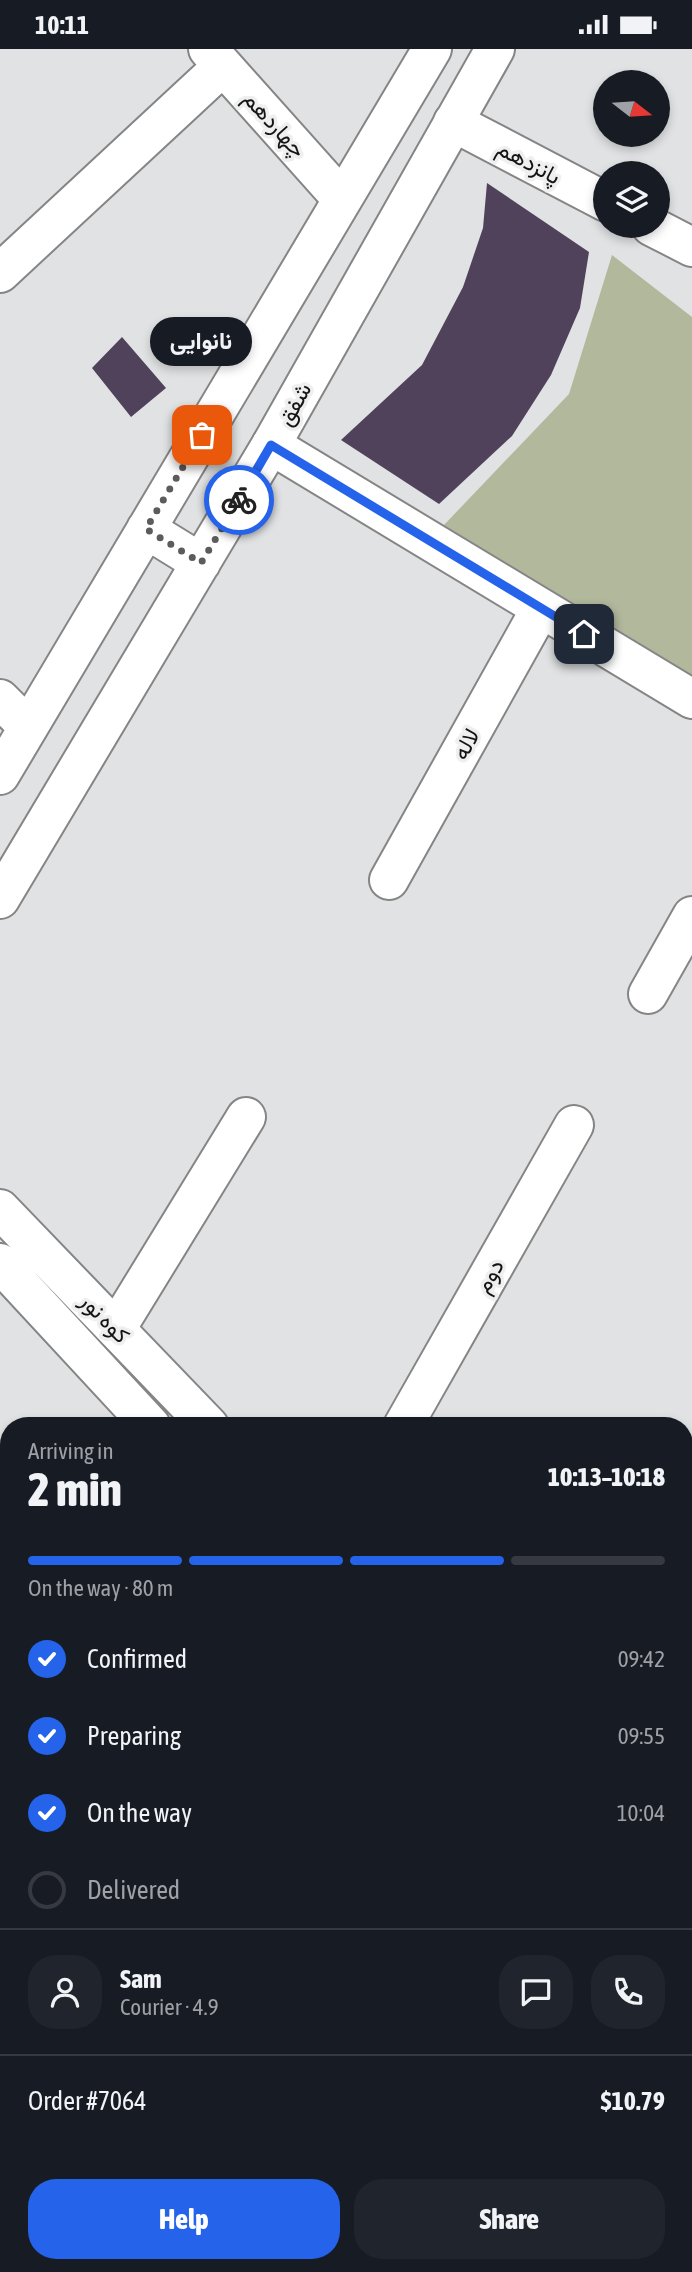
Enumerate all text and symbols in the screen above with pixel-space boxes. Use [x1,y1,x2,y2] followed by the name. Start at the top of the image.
[35,10,89,40] text: 10:11
[593,70,670,147] north arrow
[593,70,670,238] map controls
[236,85,312,165] street label: چهاردهم
[491,134,565,192] street label: پانزدهم
[593,161,670,238] button: layers
[151,316,253,365] callout: نانوایی
[170,328,232,354] text: نانوایی
[272,378,317,431] street label: شفق
[172,405,232,465] pin
[183,416,221,454] icon: bag
[204,465,274,535] courier
[220,481,258,519] icon: bike
[554,604,614,664] pin
[565,615,603,653] icon: home
[447,724,485,764] street label: لاله
[469,1254,511,1299] street label: دوم
[73,1287,135,1350] street label: کوه نور
[28,1438,114,1464] text: Arriving in
[548,1462,665,1492] text: 10:13–10:18
[28,1463,122,1516] text: 2 min
[28,1575,173,1601] text: On the way · 80 m
[28,1640,66,1678] icon: check
[87,1644,187,1674] text: Confirmed
[618,1646,665,1672] text: 09:42
[28,1717,66,1755] icon: check
[87,1721,181,1751] text: Preparing
[618,1723,665,1749] text: 09:55
[28,1794,66,1832] icon: check
[87,1798,192,1828] text: On the way
[617,1800,665,1826] text: 10:04
[87,1875,180,1905] text: Delivered
[28,1955,102,2029] button: person
[499,1955,573,2029] button: chat
[591,1955,665,2029] button: phone
[120,1964,162,1994] text: Sam
[120,1994,219,2020] text: Courier · 4.9
[28,2086,147,2116] text: Order #7064
[601,2086,665,2116] text: $10.79
[28,2179,340,2259] button: Help
[354,2179,665,2259] button: Share

